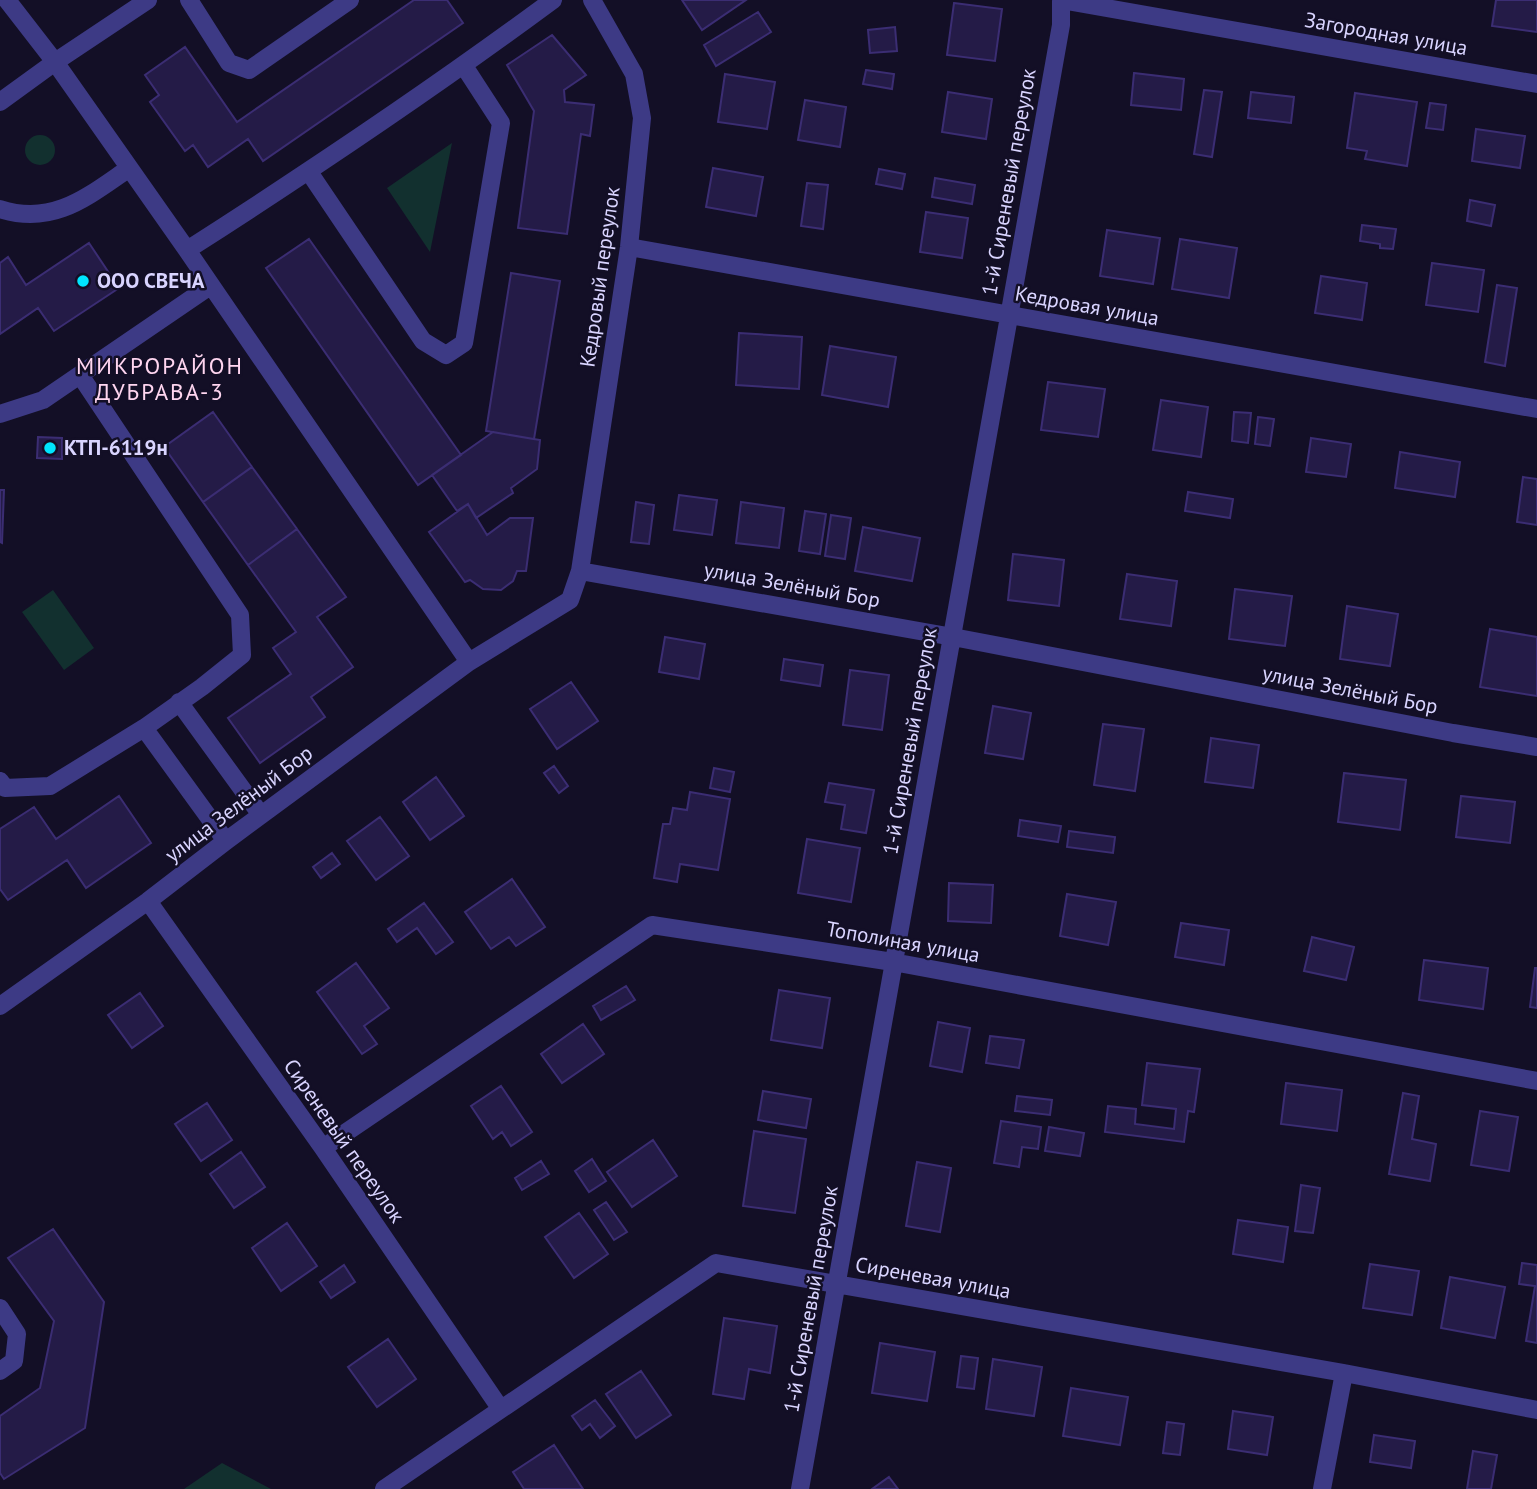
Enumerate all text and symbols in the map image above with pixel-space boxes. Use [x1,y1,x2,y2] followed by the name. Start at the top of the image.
[1302,6,1470,61] street label: Загородная улица
[975,66,1042,297] street label: 1-й Сиреневый переулок
[573,185,626,369] street label: Кедровый переулок
[97,267,205,294] place label: ООО СВЕЧА
[75,273,91,289] marker: ООО СВЕЧА
[1013,280,1161,331] street label: Кедровая улица
[76,351,244,406] district label: МИКРОРАЙОН ДУБРАВА-3
[64,434,168,461] place label: КТП-6119н
[42,440,58,456] marker: КТП-6119н
[702,556,882,613] street label: улица Зелёный Бор
[876,625,943,856] street label: 1-й Сиреневый переулок
[1260,659,1440,720] street label: улица Зелёный Бор
[159,739,318,868] street label: улица Зелёный Бор
[824,915,982,968] street label: Тополиная улица
[278,1054,411,1228] street label: Сиреневый переулок
[777,1183,844,1414] street label: 1-й Сиреневый переулок
[853,1251,1013,1304] street label: Сиреневая улица

